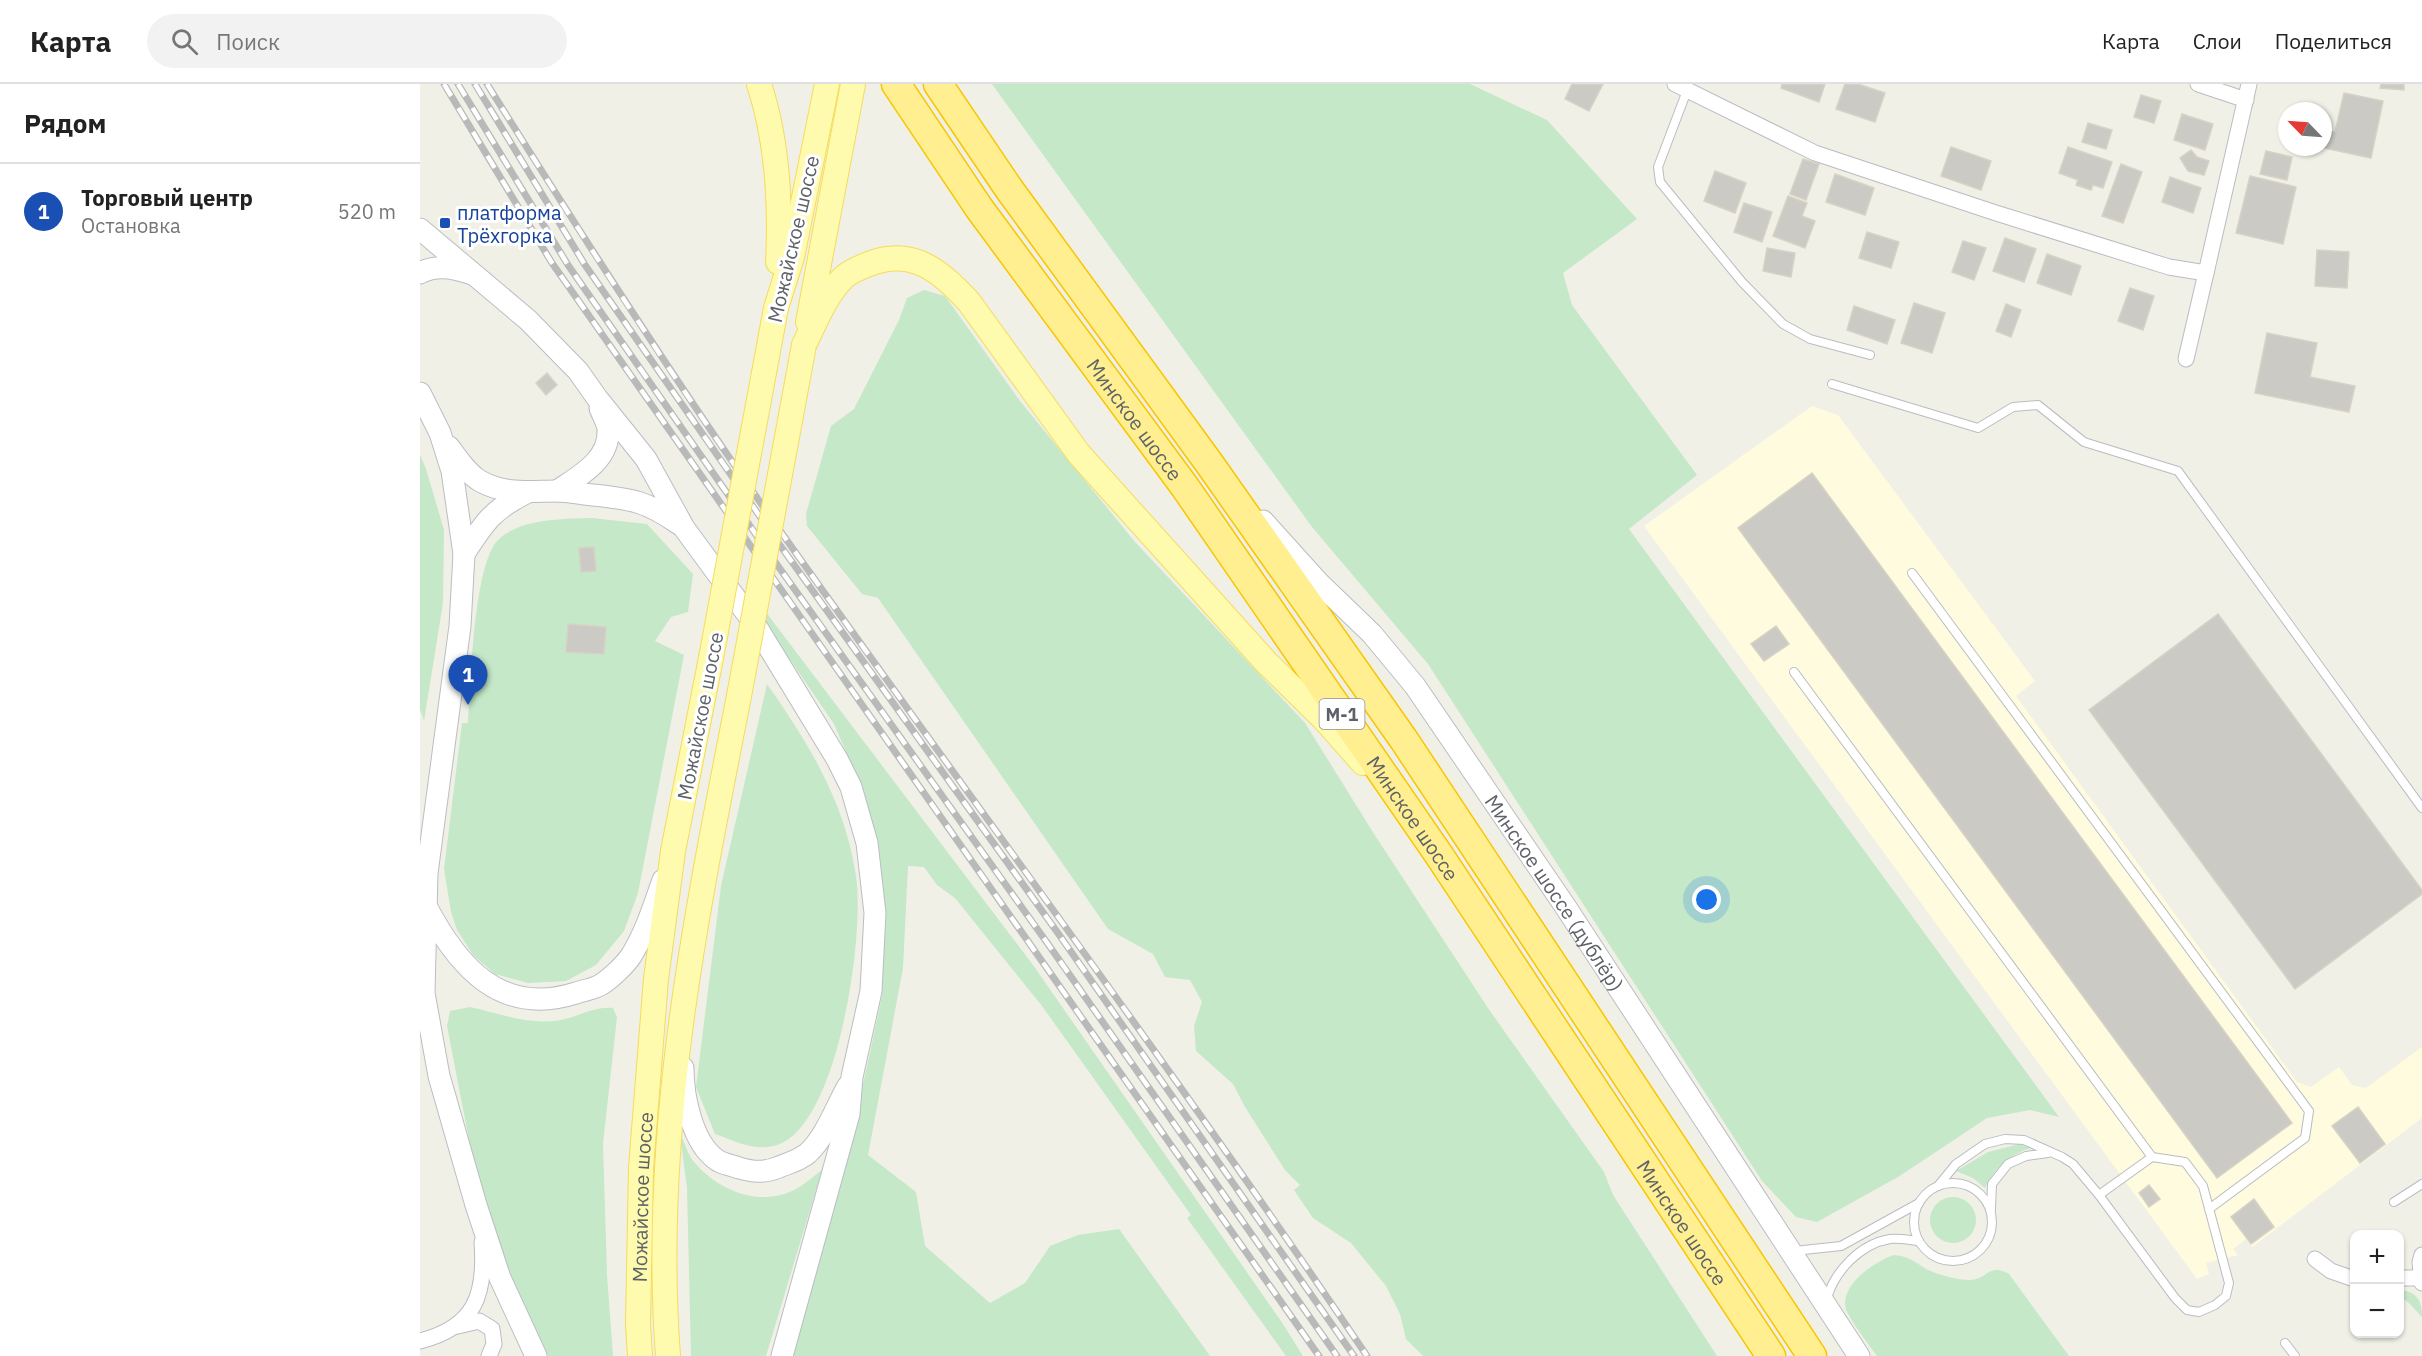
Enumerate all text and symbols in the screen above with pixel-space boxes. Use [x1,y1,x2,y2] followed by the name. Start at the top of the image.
[147,14,567,68] search box
[30,23,111,60] text: Карта
[168,25,201,58] icon: search
[216,27,280,56] text: Поиск
[2102,27,2160,55] text: Карта
[2193,27,2242,55] text: Слои
[2275,27,2392,55] text: Поделиться
[2278,102,2332,156] north arrow
[24,106,106,140] text: Рядом
[761,153,825,325] street label: Можайское шоссе
[81,183,253,212] text: Торговый центр
[38,198,50,225] text: 1
[338,198,396,225] text: 520 m
[457,199,562,249] place label: платформа Трёхгорка
[81,212,181,239] text: Остановка
[438,216,452,230] marker: платформа Трёхгорка
[1081,353,1189,486] street label: Минское шоссе
[670,630,730,802] street label: Можайское шоссе
[448,656,488,705] pin: 1
[1320,699,1364,729] road number: М-1
[1361,750,1466,885] street label: Минское шоссе
[1479,789,1630,996] street label: Минское шоссе (дублёр)
[1692,885,1721,914] your location
[625,1111,659,1283] street label: Можайское шоссе
[1631,1154,1734,1291] street label: Минское шоссе
[2350,1230,2404,1338] map controls
[2350,1230,2404,1284] button: +
[2350,1284,2404,1338] button: −

